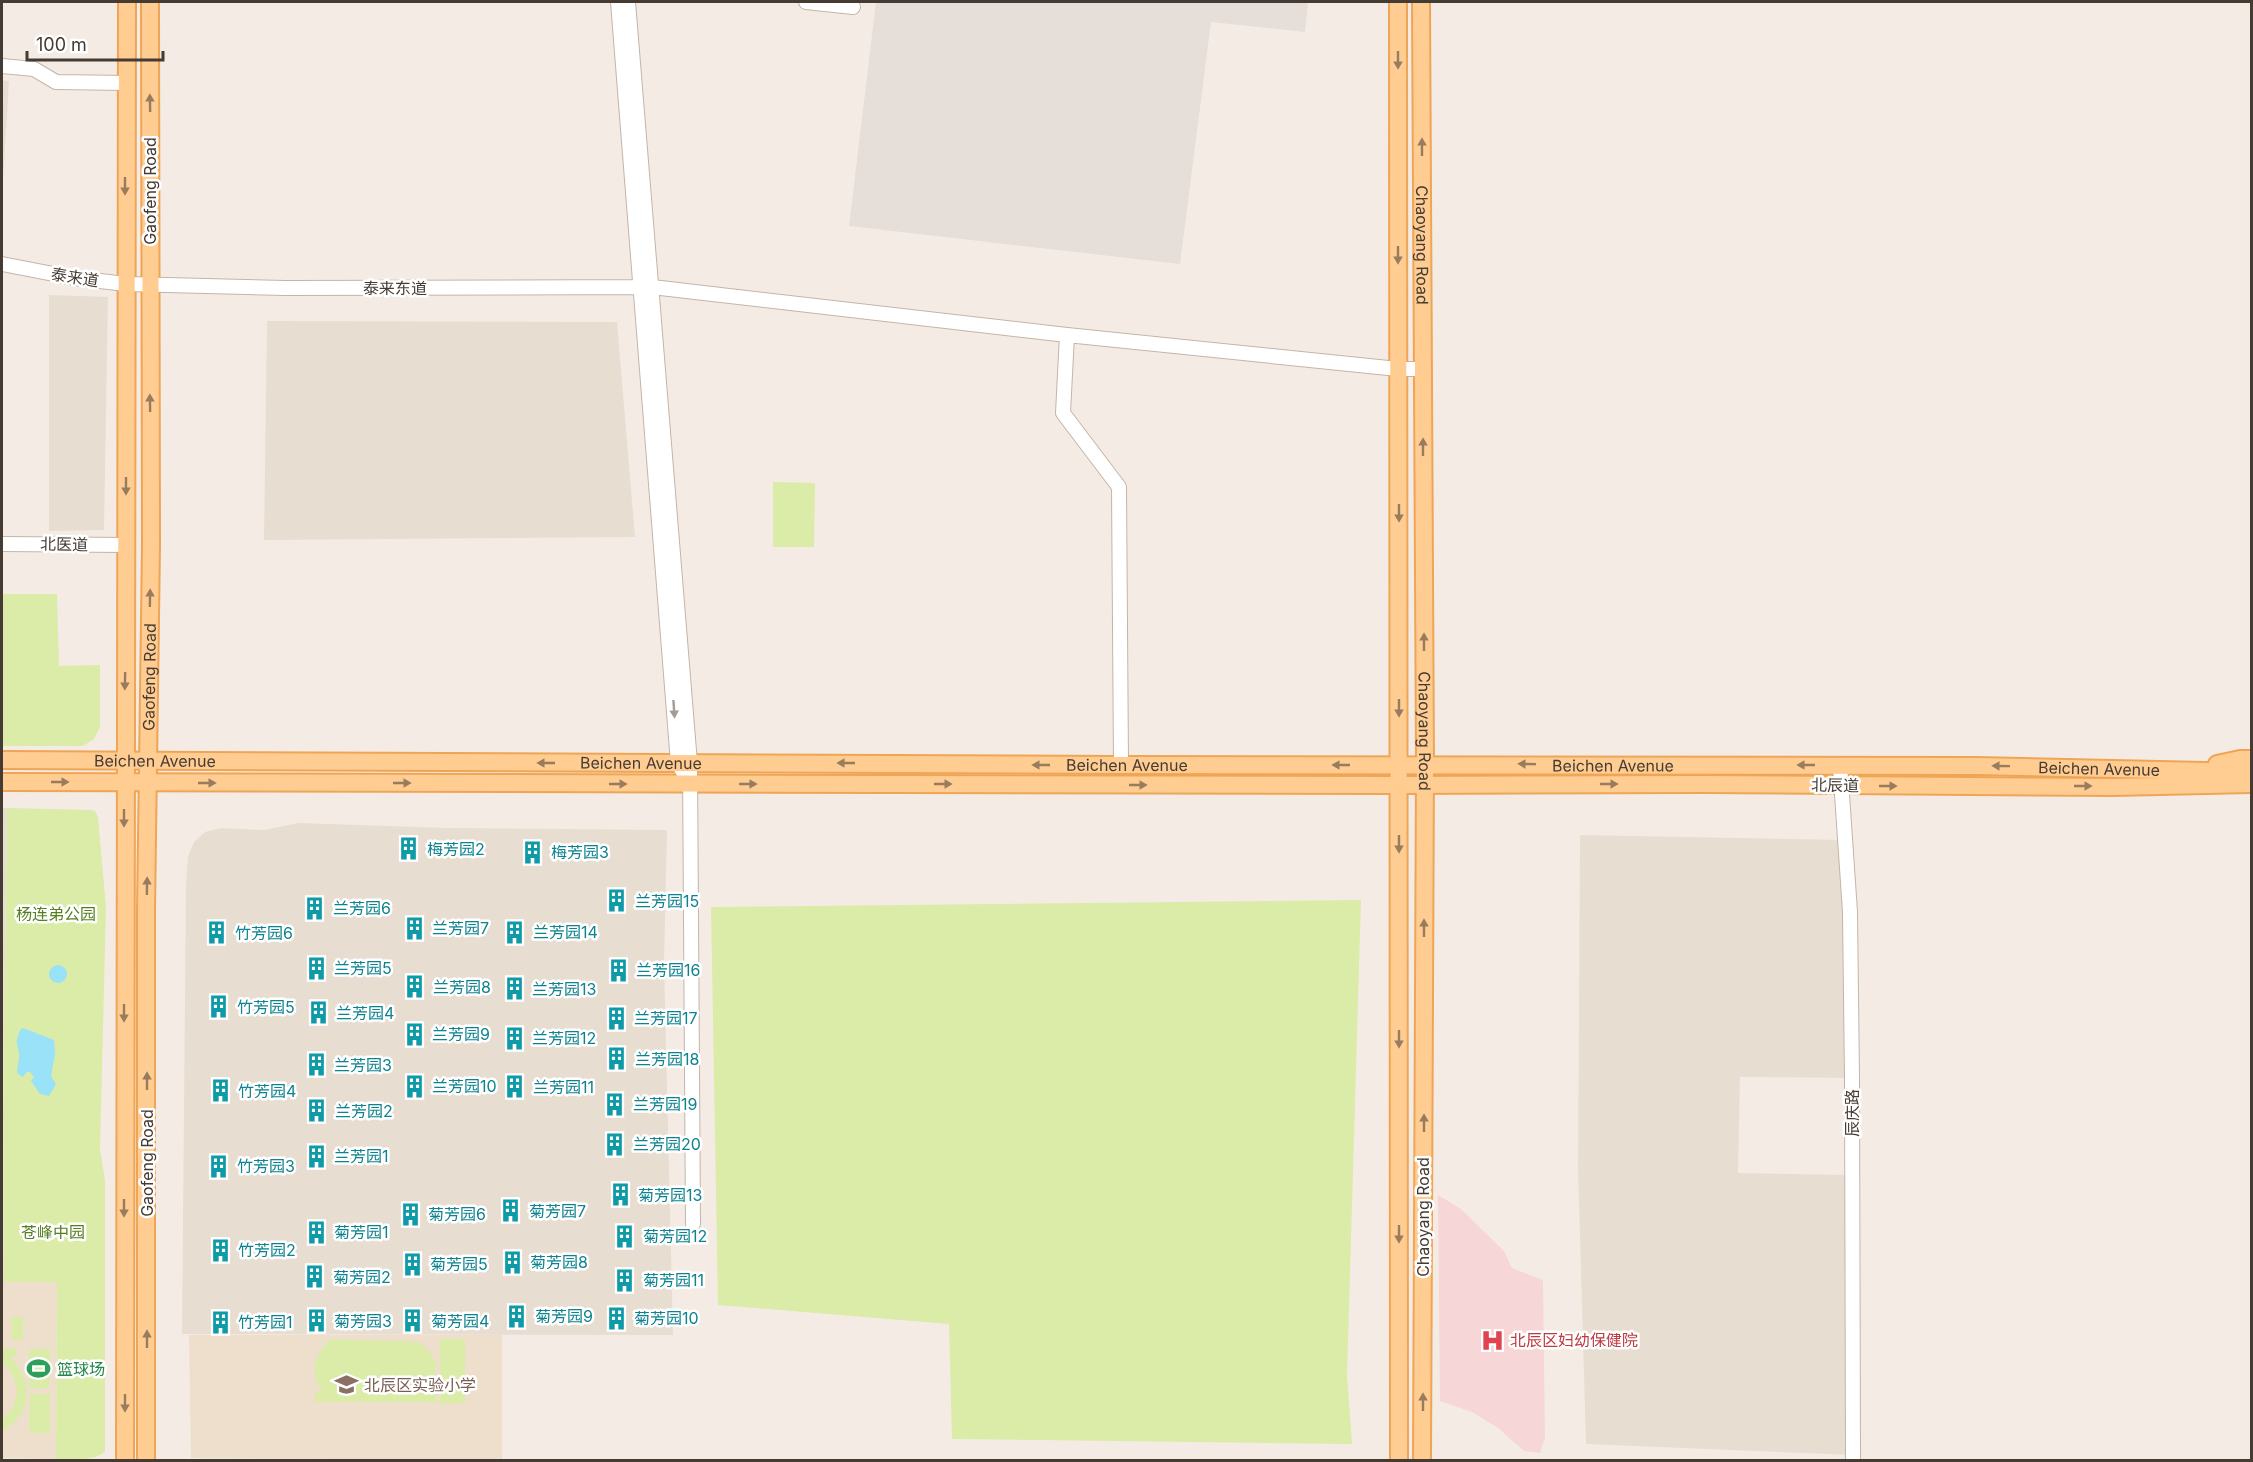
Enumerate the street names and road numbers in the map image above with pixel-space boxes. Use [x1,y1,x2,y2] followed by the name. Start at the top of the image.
[140,137,160,245] street label: Gaofeng Road
[1412,185,1433,305] street label: Chaoyang Road
[50,263,100,291] street label: 泰来道
[363,278,427,298] street label: 泰来东道
[40,534,88,554] street label: 北医道
[138,623,160,731] street label: Gaofeng Road
[1415,671,1435,791] street label: Chaoyang Road
[94,750,216,771] street label: Beichen Avenue
[580,753,702,773] street label: Beichen Avenue
[1066,755,1188,775] street label: Beichen Avenue
[1552,756,1674,776] street label: Beichen Avenue
[2038,757,2160,780] street label: Beichen Avenue
[1811,775,1859,795] street label: 北辰道
[1842,1089,1862,1137] street label: 辰庆路
[137,1109,157,1217] street label: Gaofeng Road
[1413,1157,1433,1277] street label: Chaoyang Road

